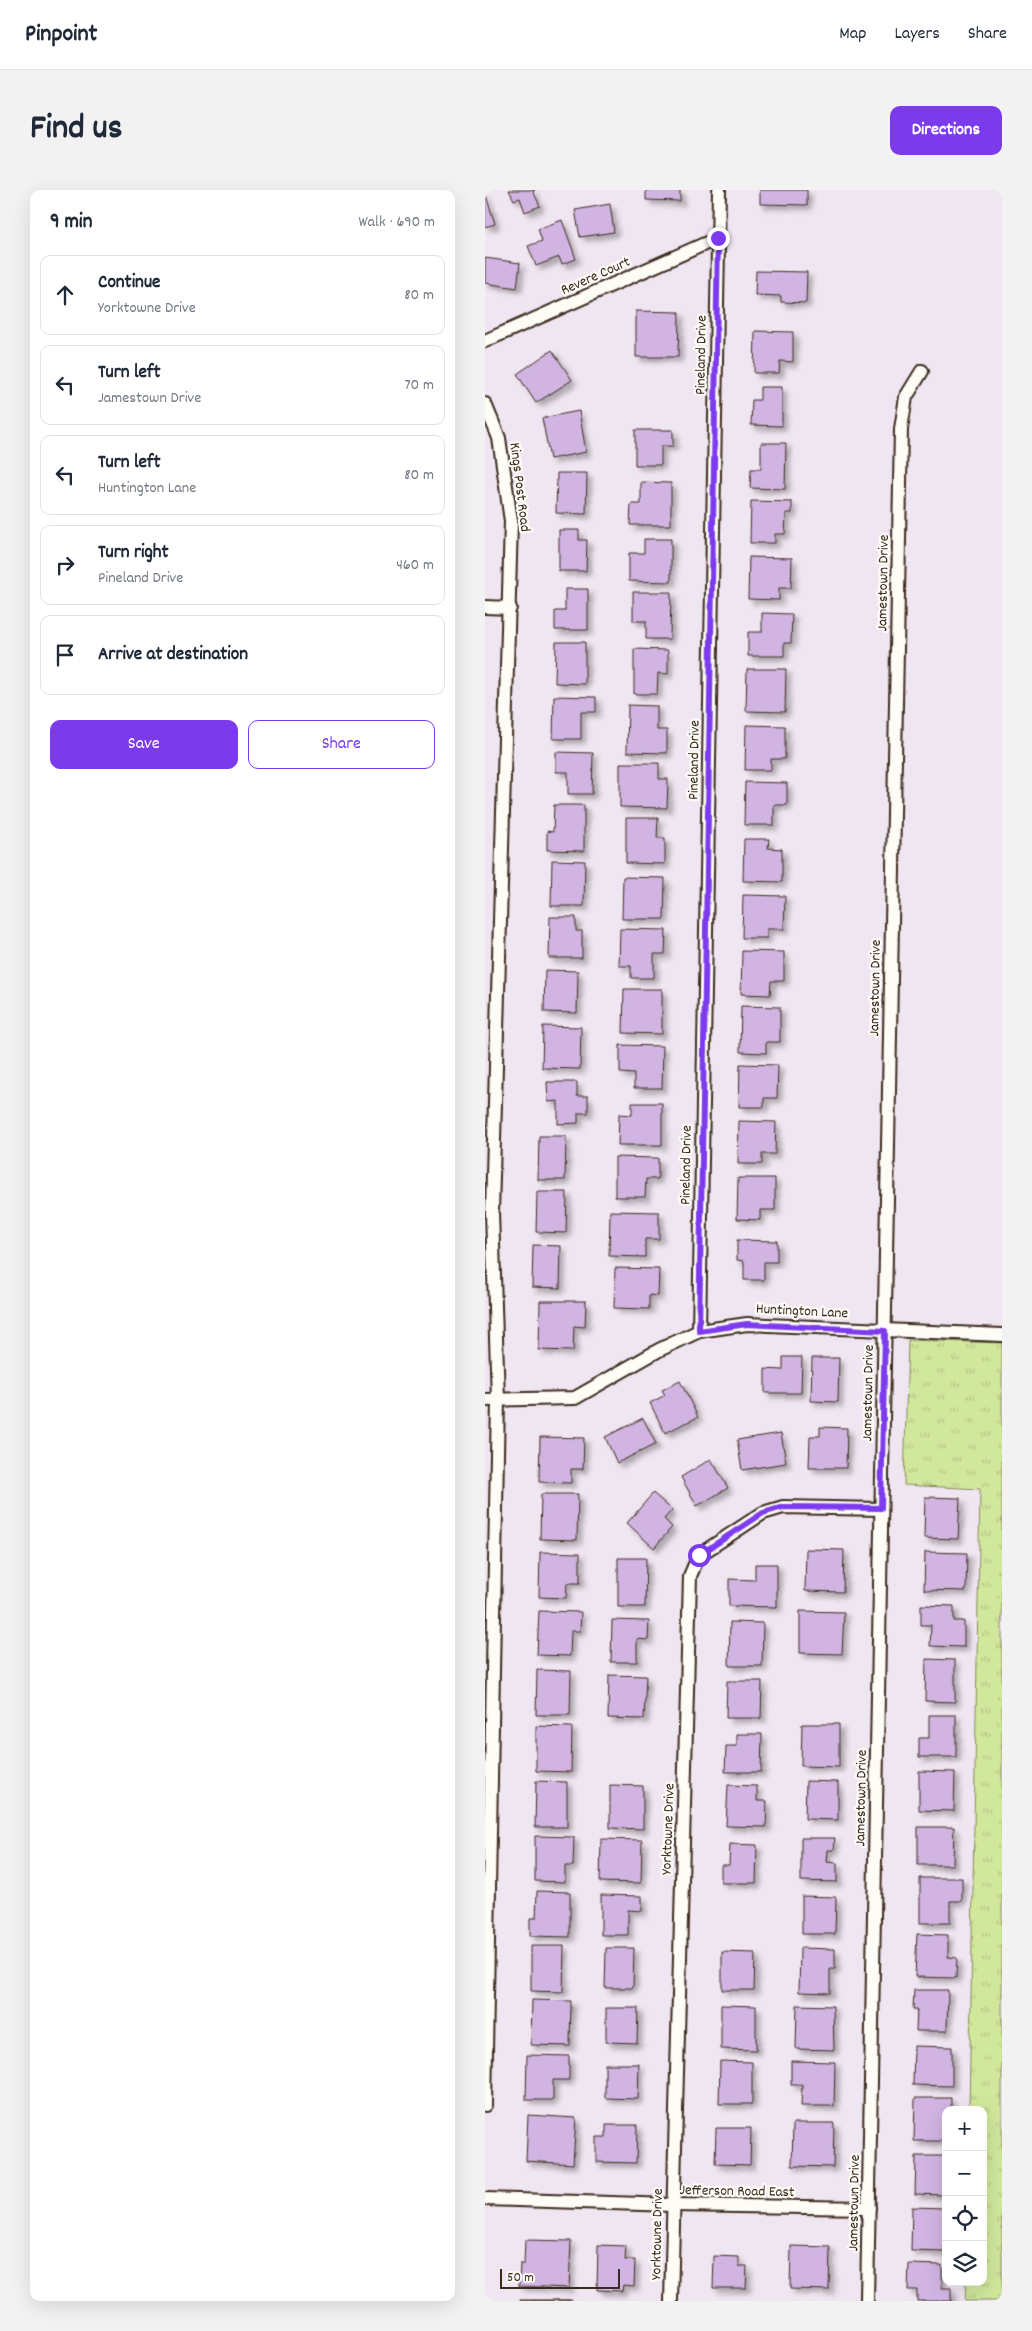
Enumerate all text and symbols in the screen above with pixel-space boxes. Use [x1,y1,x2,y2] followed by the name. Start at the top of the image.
[25,18,97,52] text: Pinpoint
[839,22,866,47] text: Map
[894,22,940,47] text: Layers
[968,22,1007,47] text: Share
[30,105,122,155] text: Find us
[890,106,1002,155] button: Directions
[50,208,92,238] text: 9 min
[358,211,435,234] text: Walk · 690 m
[707,227,730,250] route end
[558,252,635,302] street label: Revere Court
[98,270,160,297] text: Continue
[51,281,79,309] icon: ahead
[404,284,434,307] text: 80 m
[98,297,196,320] text: Yorktowne Drive
[690,314,714,395] street label: Pineland Drive
[98,360,161,387] text: Turn left
[51,371,79,399] icon: left
[404,374,434,397] text: 70 m
[98,387,201,410] text: Jamestown Drive
[503,441,535,533] street label: Kings Post Road
[98,450,161,477] text: Turn left
[51,461,79,489] icon: left
[404,464,434,487] text: 80 m
[98,477,196,500] text: Huntington Lane
[872,534,896,632] street label: Jamestown Drive
[98,540,169,567] text: Turn right
[51,551,79,579] icon: right
[396,554,434,577] text: 460 m
[98,567,183,590] text: Pineland Drive
[51,641,79,669] icon: arrive
[98,642,248,669] text: Arrive at destination
[683,719,707,800] street label: Pineland Drive
[50,720,238,769] button: Save
[248,720,435,769] button: Share
[864,939,888,1037] street label: Jamestown Drive
[675,1124,699,1205] street label: Pineland Drive
[755,1299,849,1325] street label: Huntington Lane
[857,1344,881,1442] street label: Jamestown Drive
[688,1544,711,1567] route start
[850,1749,874,1847] street label: Jamestown Drive
[656,1783,682,1875] street label: Yorktowne Drive
[942,2106,987,2286] map controls
[942,2106,987,2151] button: +
[942,2151,987,2196] button: −
[843,2154,867,2252] street label: Jamestown Drive
[679,2180,795,2204] street label: Jefferson Road East
[646,2188,670,2280] street label: Yorktowne Drive
[942,2196,987,2241] button: locate
[942,2241,987,2286] button: layers
[500,2266,620,2289] scale bar
[507,2268,534,2288] text: 50 m

